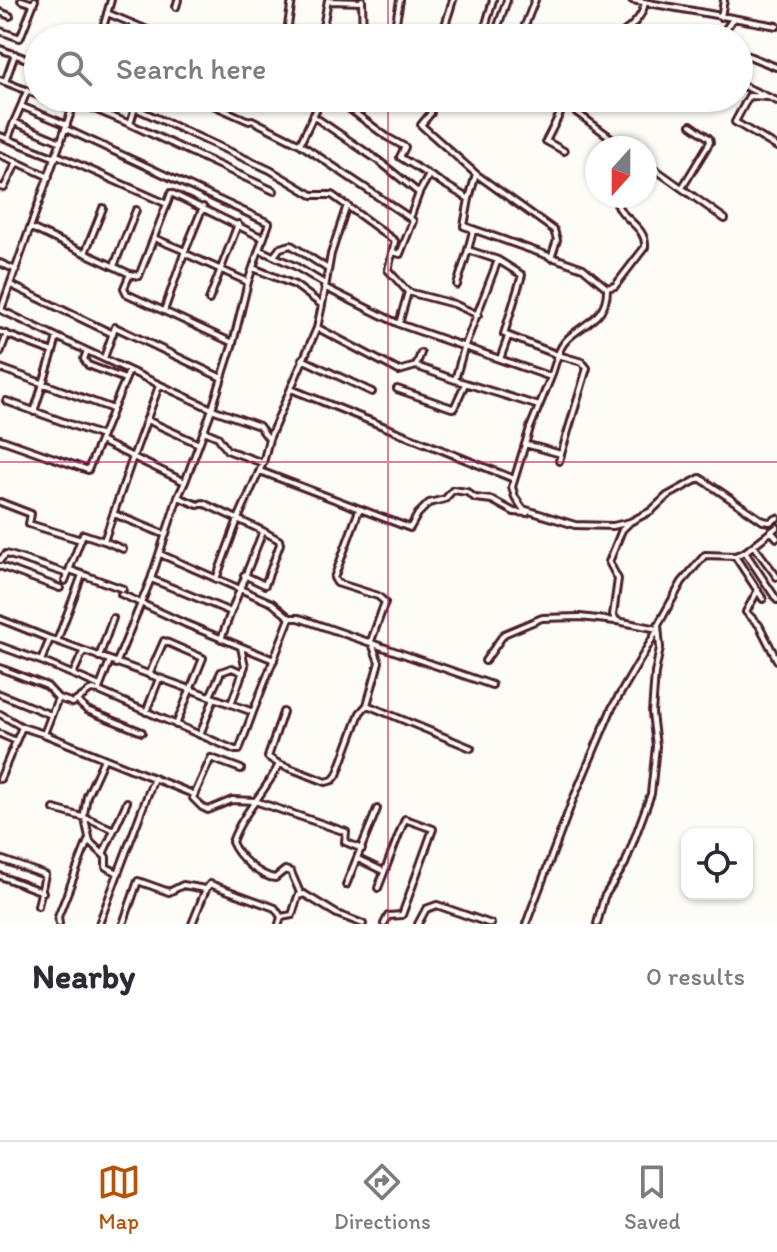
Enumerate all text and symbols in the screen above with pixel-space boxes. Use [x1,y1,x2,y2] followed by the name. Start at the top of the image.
[24,24,753,112] search box
[52,46,96,90] icon: search
[116,50,266,87] text: Search here
[585,136,657,208] north arrow
[681,828,753,900] map controls
[681,828,753,900] button: locate
[32,956,135,997] text: Nearby
[646,960,745,992] text: 0 results
[97,1160,141,1235] tab: Map
[334,1160,431,1235] tab: Directions
[624,1160,680,1235] tab: Saved

